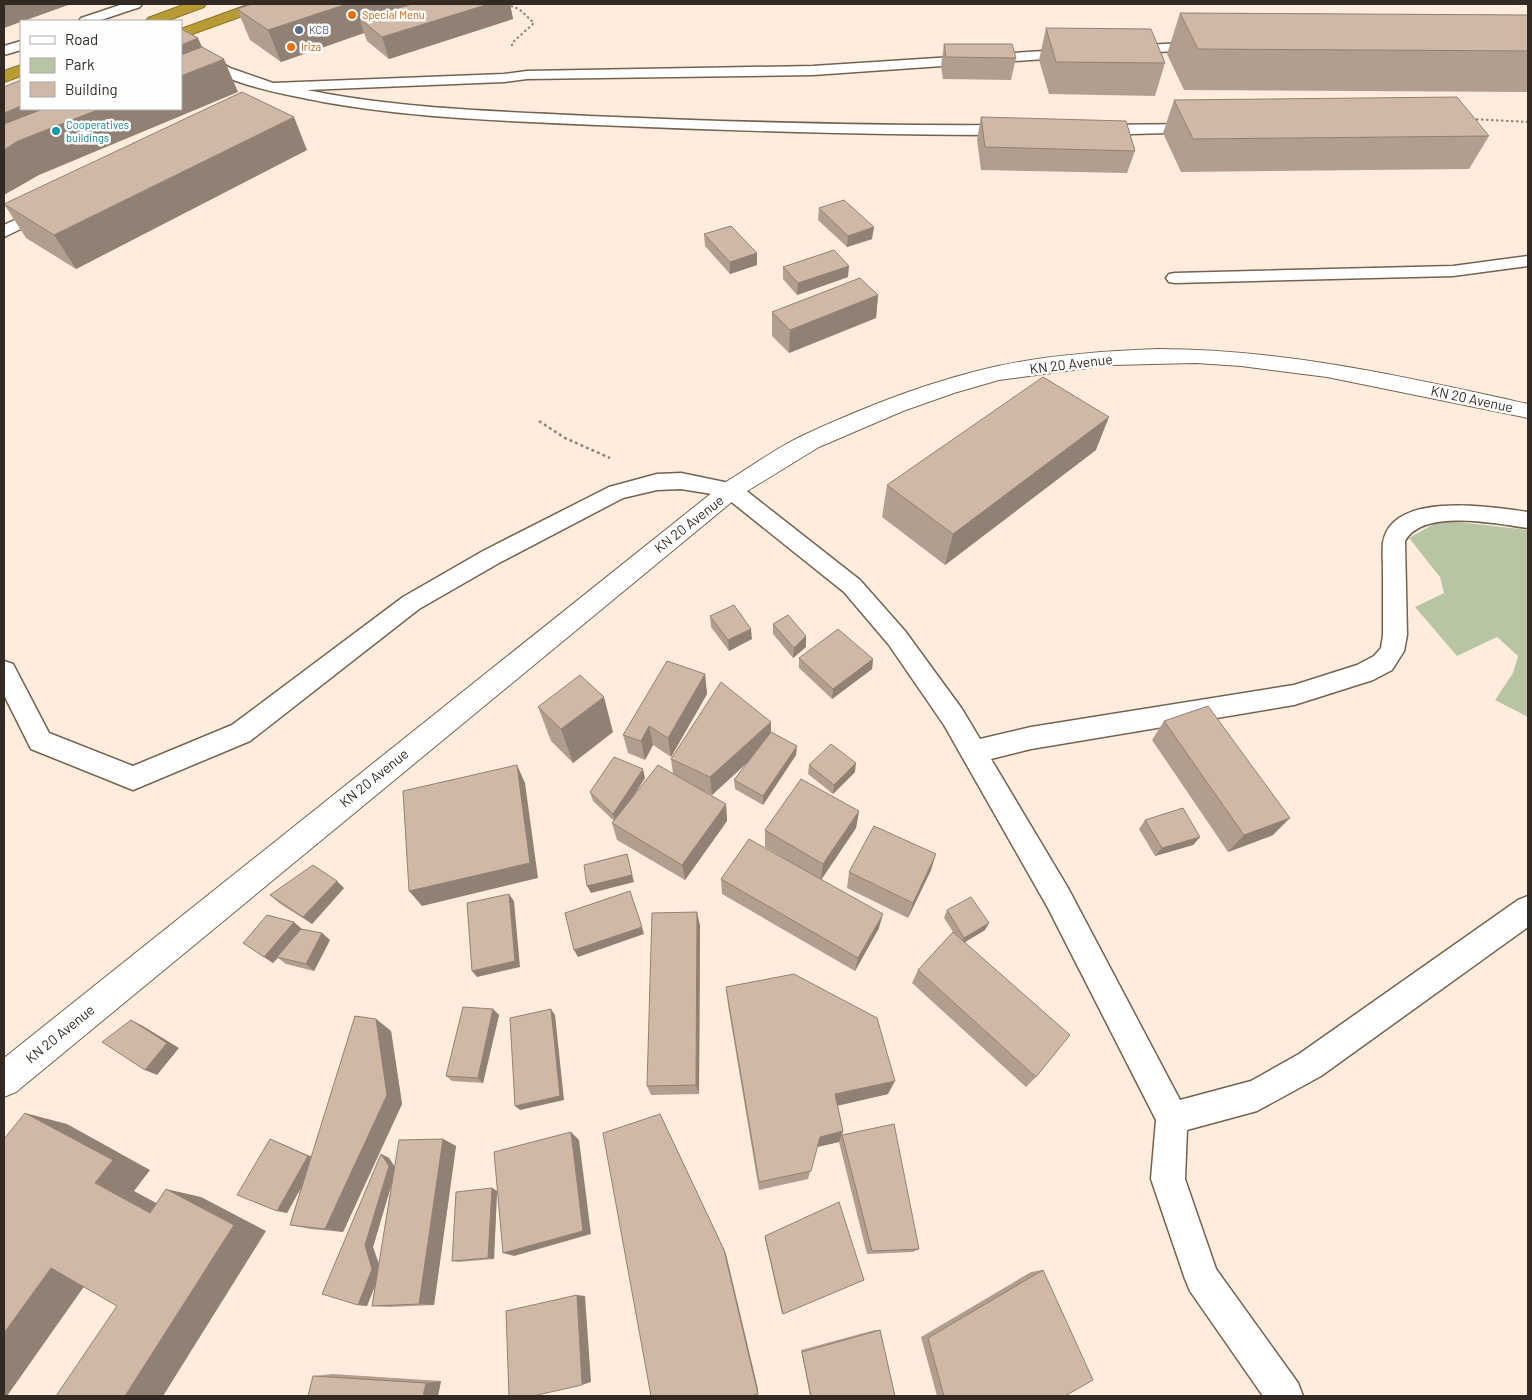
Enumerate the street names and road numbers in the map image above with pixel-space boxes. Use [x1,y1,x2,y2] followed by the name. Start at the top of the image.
[1028,350,1113,377] street label: KN 20 Avenue
[1429,382,1515,416] street label: KN 20 Avenue
[651,491,727,556] street label: KN 20 Avenue
[336,745,411,811] street label: KN 20 Avenue
[22,1001,97,1067] street label: KN 20 Avenue

